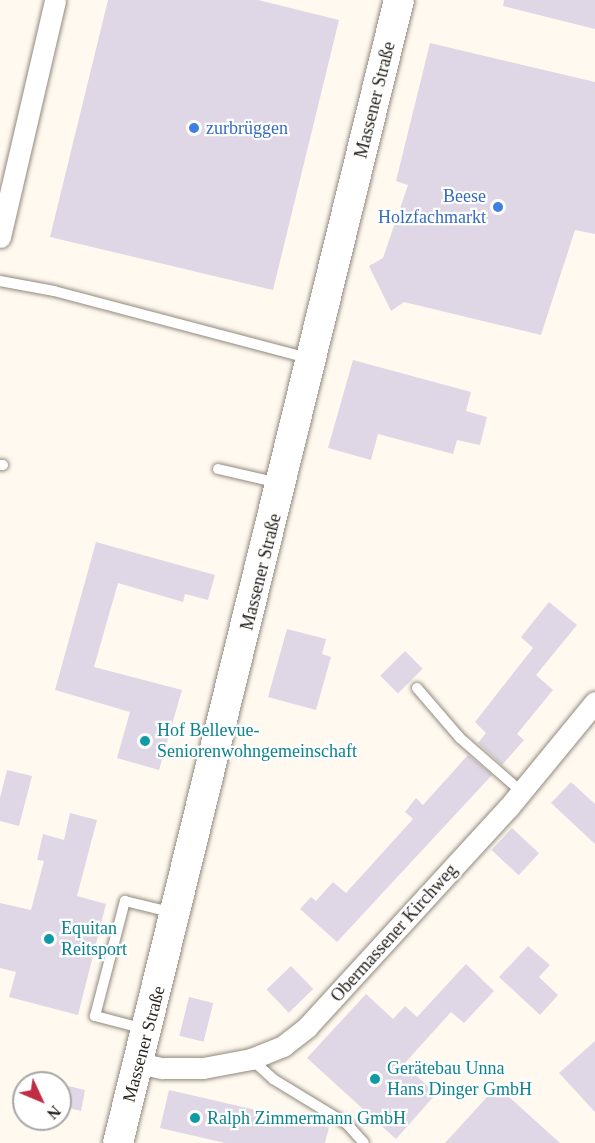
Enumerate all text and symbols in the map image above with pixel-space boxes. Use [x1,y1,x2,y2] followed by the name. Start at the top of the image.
[350,39,400,161] street label: Massener Straße
[206,117,288,139] place label: zurbrüggen
[187,121,201,135] marker: zurbrüggen
[378,186,486,228] place label: Beese Holzfachmarkt
[491,200,505,214] marker: Beese Holzfachmarkt
[236,511,286,633] street label: Massener Straße
[157,720,357,762] place label: Hof Bellevue- Seniorenwohngemeinschaft
[138,734,152,748] marker: Hof Bellevue- Seniorenwohngemeinschaft
[326,859,462,1007] street label: Obermassener Kirchweg
[61,918,127,960] place label: Equitan Reitsport
[42,932,56,946] marker: Equitan Reitsport
[118,984,170,1104] street label: Massener Straße
[387,1058,532,1100] place label: Gerätebau Unna Hans Dinger GmbH
[12,1071,72,1131] north arrow
[368,1072,382,1086] marker: Gerätebau Unna Hans Dinger GmbH
[44,1102,64,1123] text: N
[207,1107,406,1129] place label: Ralph Zimmermann GmbH
[188,1111,202,1125] marker: Ralph Zimmermann GmbH

